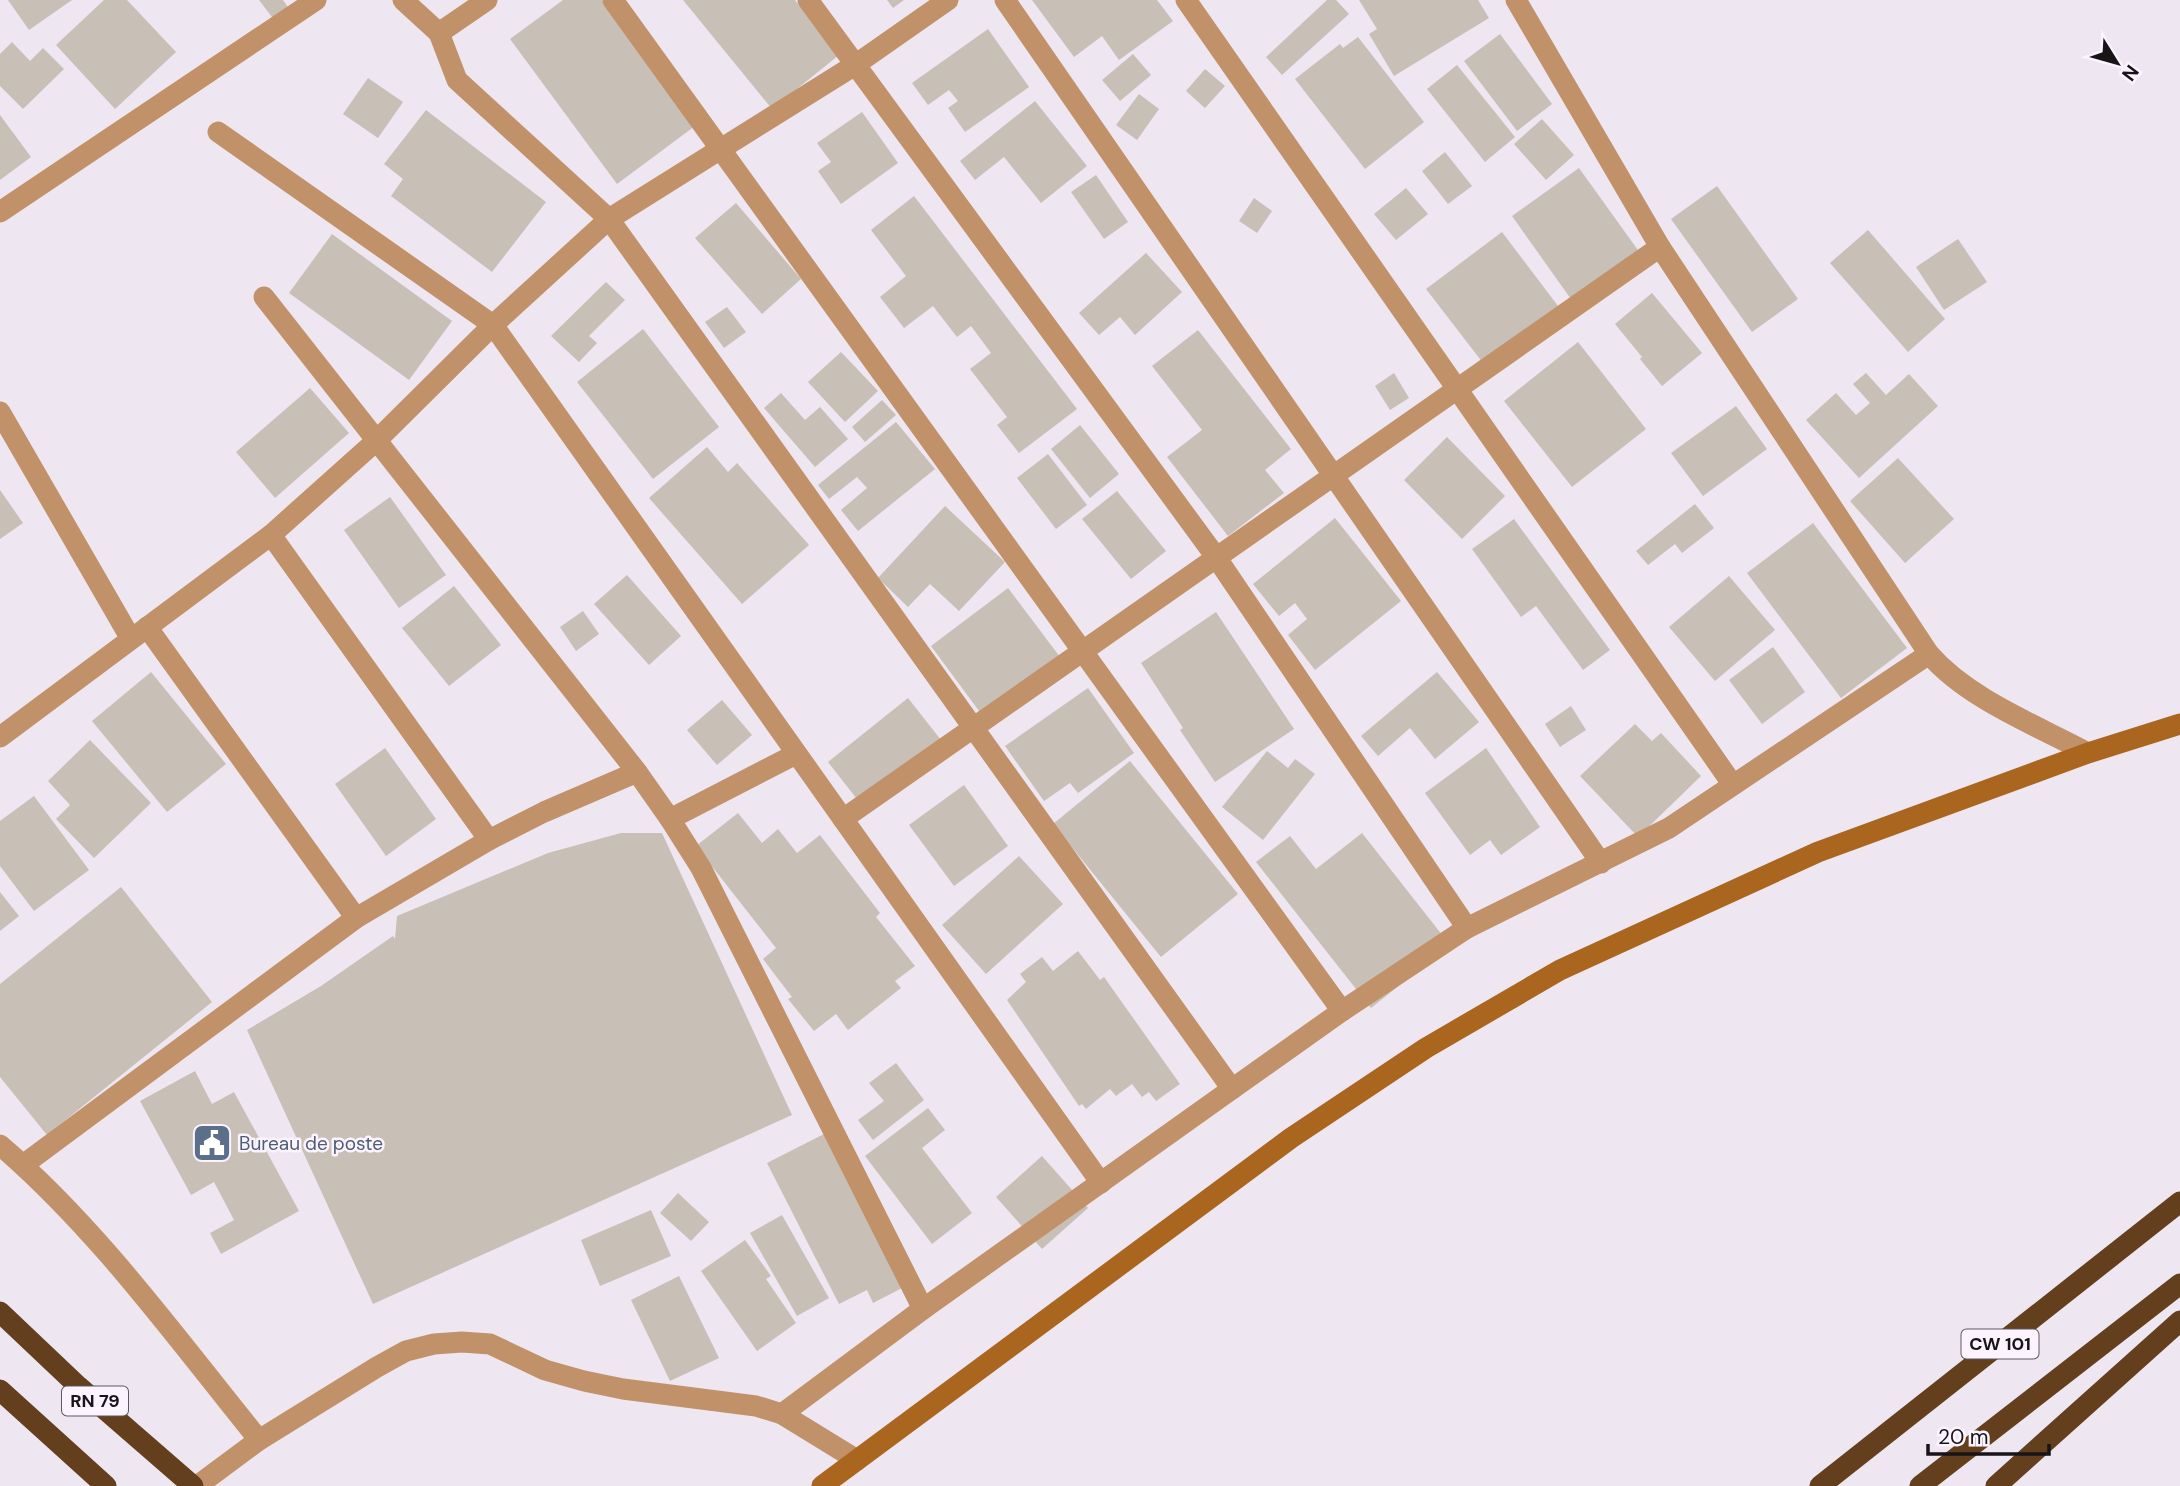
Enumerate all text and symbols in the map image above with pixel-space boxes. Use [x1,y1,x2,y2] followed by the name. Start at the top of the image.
[2082,28,2152,98] north arrow
[2116,60,2144,86] text: N
[191,1122,233,1164] public building icon: Bureau de poste
[239,1131,383,1156] place label: Bureau de poste
[1962,1330,2038,1358] road number: CW 101
[62,1386,128,1416] road number: RN 79
[1928,1412,2049,1456] scale bar
[1938,1423,1989,1451] text: 20 m

